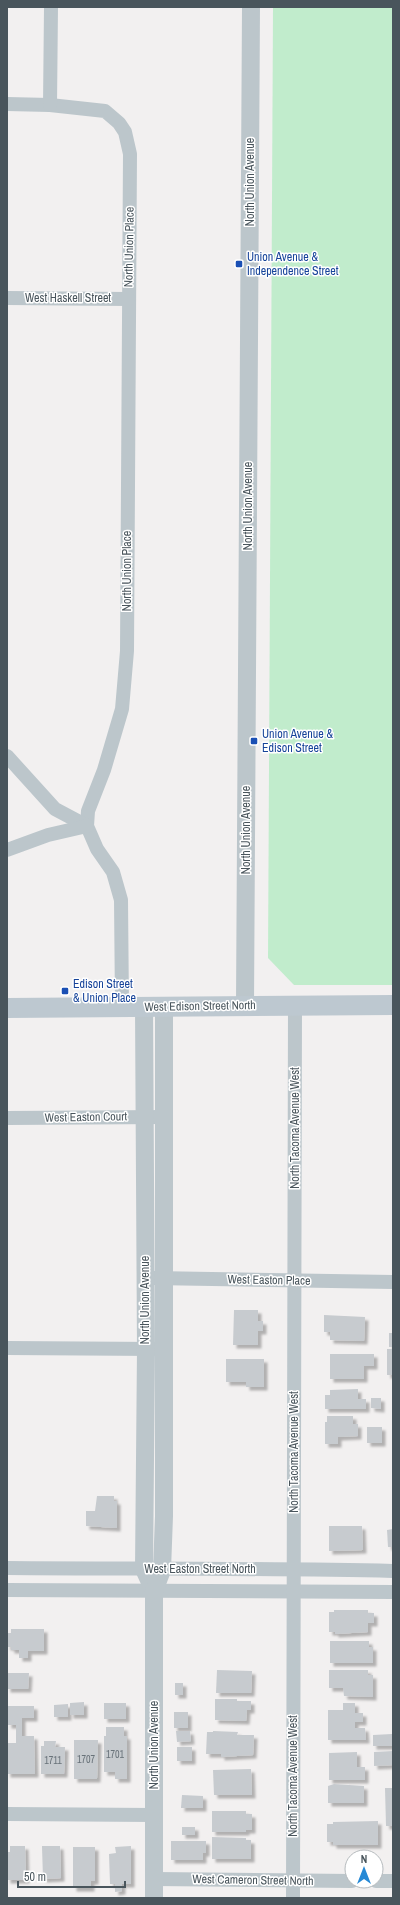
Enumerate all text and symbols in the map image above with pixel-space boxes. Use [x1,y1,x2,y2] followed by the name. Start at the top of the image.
[242,138,258,226] street label: North Union Avenue
[120,207,138,287] street label: North Union Place
[247,249,339,279] place label: Union Avenue & Independence Street
[234,259,244,269] marker: Union Avenue & Independence Street
[25,290,111,306] street label: West Haskell Street
[240,462,256,550] street label: North Union Avenue
[119,531,135,611] street label: North Union Place
[262,726,333,756] place label: Union Avenue & Edison Street
[249,736,259,746] marker: Union Avenue & Edison Street
[238,786,254,874] street label: North Union Avenue
[73,976,136,1006] place label: Edison Street & Union Place
[60,986,70,996] marker: Edison Street & Union Place
[144,997,256,1015] street label: West Edison Street North
[287,1067,303,1189] street label: North Tacoma Avenue West
[45,1108,128,1126] street label: West Easton Court
[137,1256,153,1344] street label: North Union Avenue
[227,1271,311,1289] street label: West Easton Place
[286,1391,302,1513] street label: North Tacoma Avenue West
[144,1561,256,1577] street label: West Easton Street North
[146,1701,162,1789] street label: North Union Avenue
[285,1715,301,1837] street label: North Tacoma Avenue West
[106,1748,125,1761] house number: 1701
[77,1753,96,1766] house number: 1707
[44,1754,62,1767] house number: 1711
[344,1849,384,1889] north arrow
[361,1852,367,1866] text: N
[18,1863,125,1889] scale bar
[24,1869,46,1885] text: 50 m
[192,1871,314,1889] street label: West Cameron Street North

